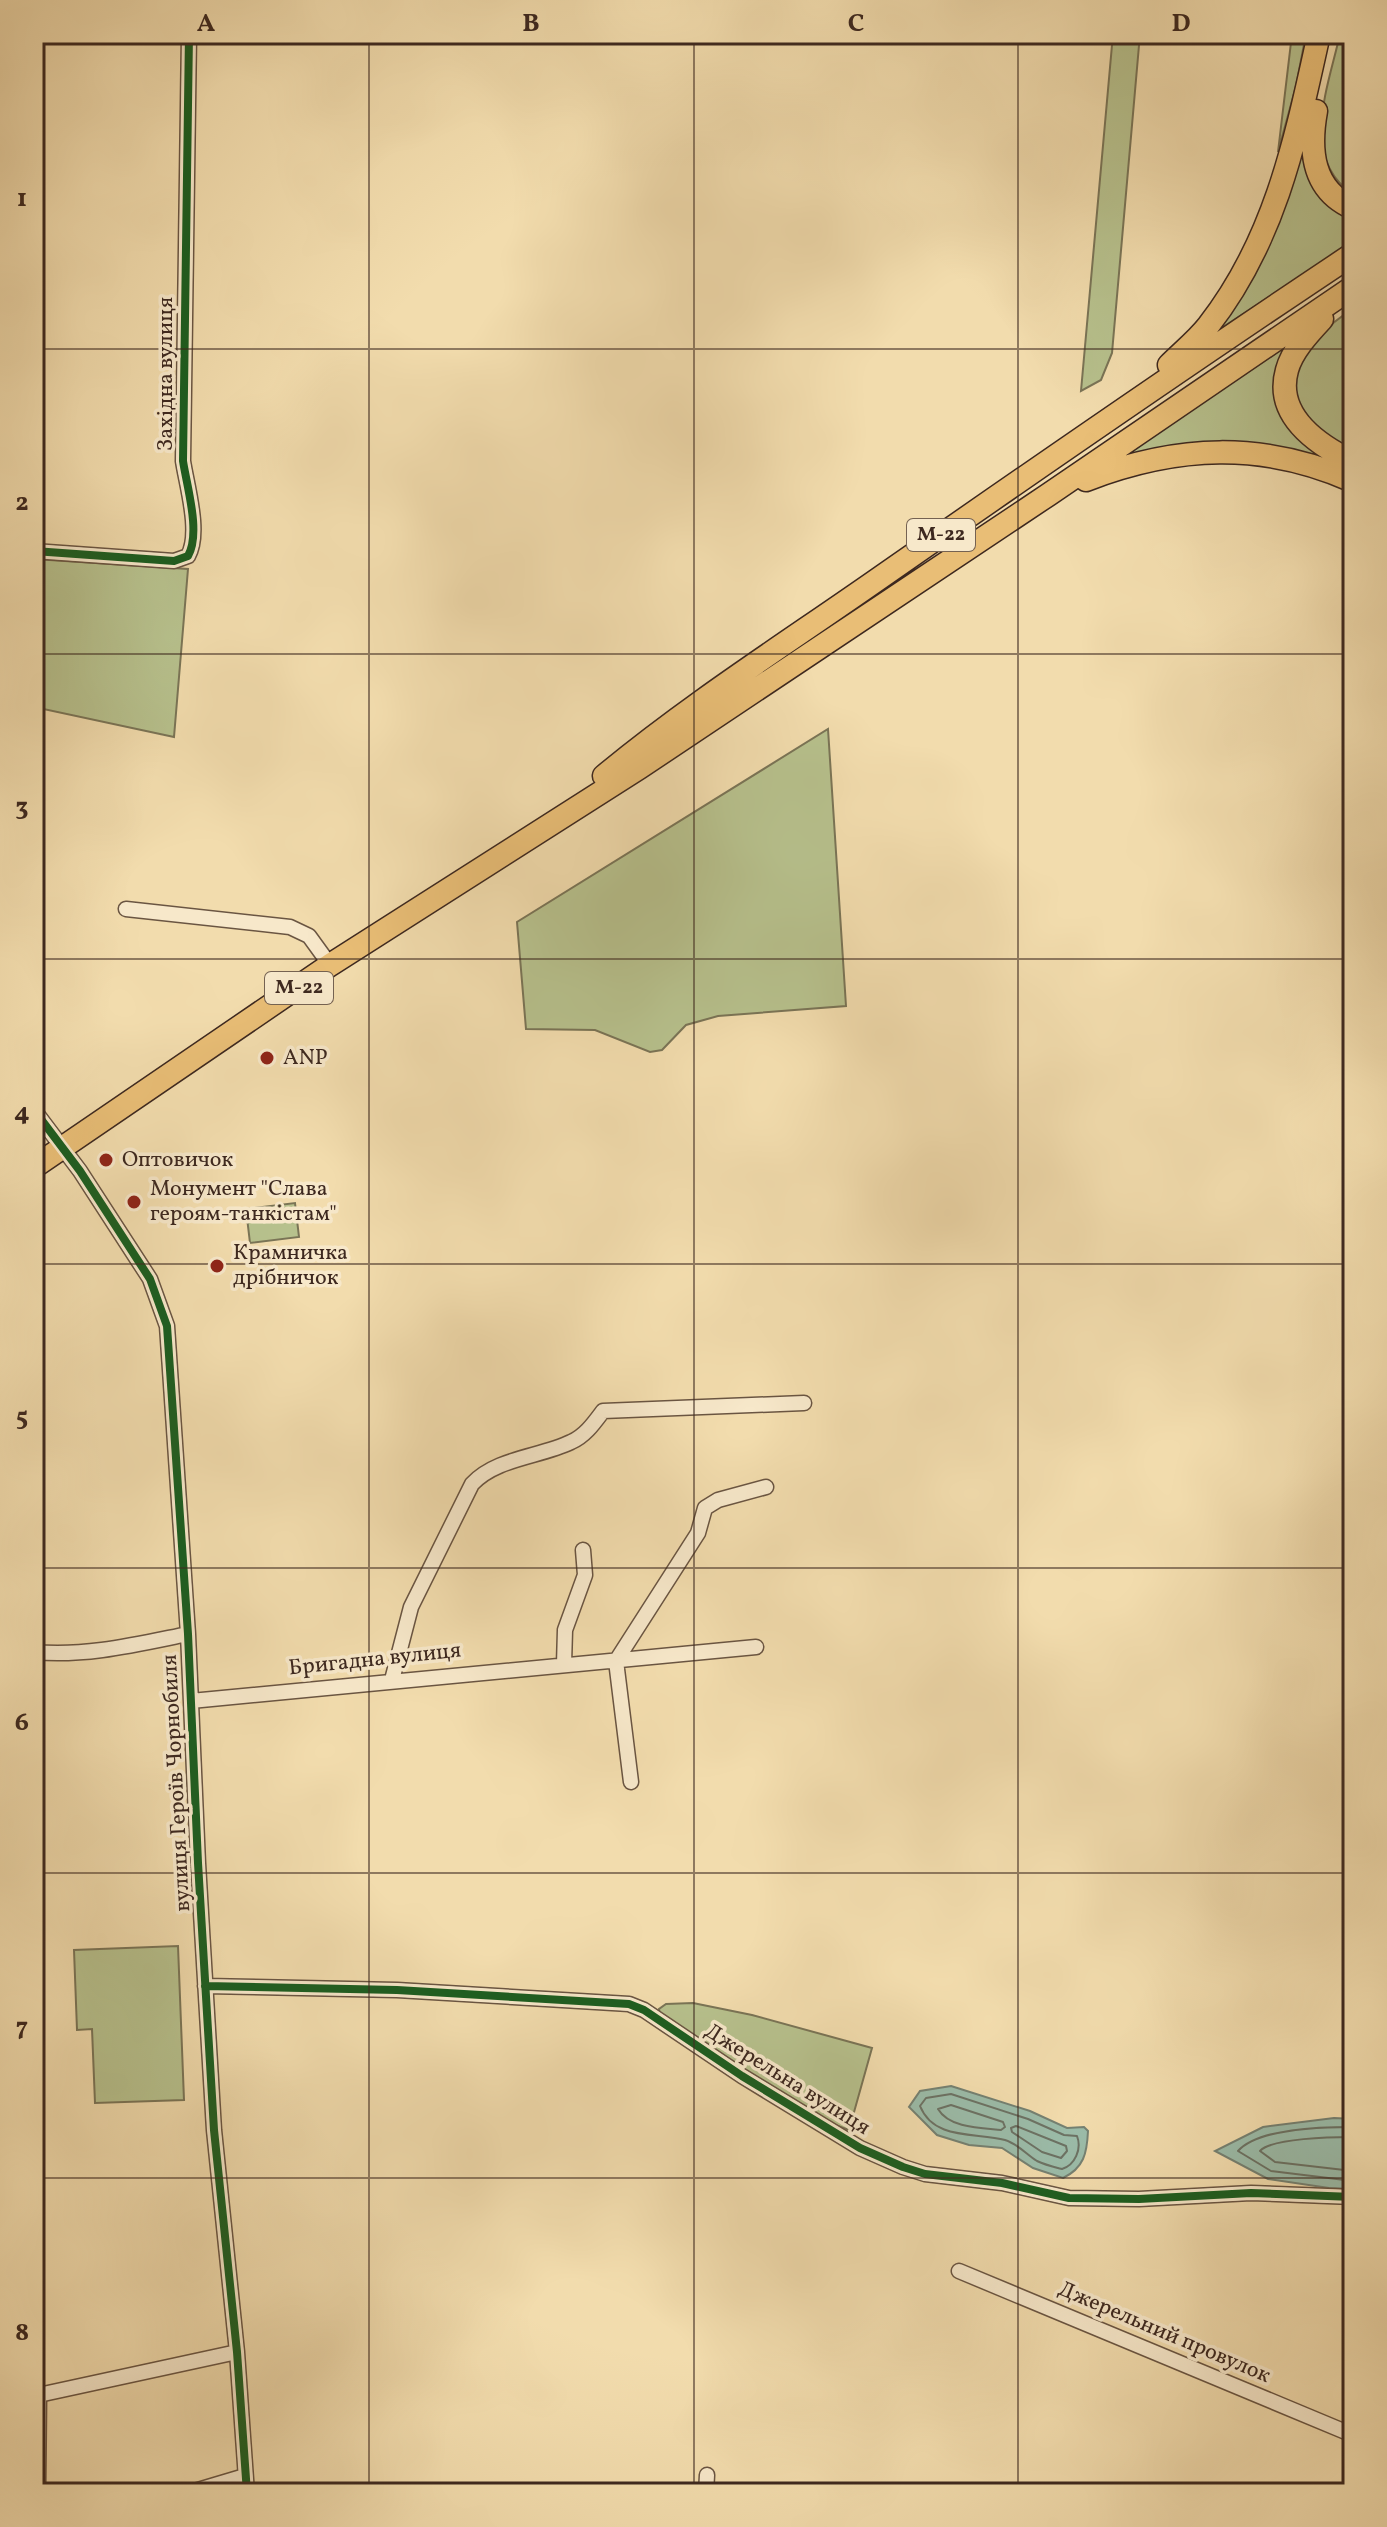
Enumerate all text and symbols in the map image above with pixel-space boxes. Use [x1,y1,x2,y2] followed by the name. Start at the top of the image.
[197,6,216,42] text: A
[522,6,540,42] text: B
[848,6,864,42] text: C
[1171,6,1191,42] text: D
[17,181,27,217] text: 1
[151,297,182,451] street label: Західна вулиця
[15,485,29,521] text: 2
[907,519,975,551] road number: М-22
[15,790,29,826] text: 3
[265,972,333,1004] road number: М-22
[283,1043,328,1074] place label: ANP
[258,1049,276,1067] marker: ANP
[14,1095,30,1131] text: 4
[122,1145,234,1176] place label: Оптовичок
[97,1151,115,1169] marker: Оптовичок
[150,1174,337,1230] place label: Монумент "Слава героям-танкістам"
[125,1193,143,1211] marker: Монумент "Слава героям-танкістам"
[233,1238,348,1294] place label: Крамничка дрібничок
[208,1257,226,1275] marker: Крамничка дрібничок
[16,1400,28,1436] text: 5
[287,1636,463,1684] street label: Бригадна вулиця
[155,1654,199,1912] street label: вулиця Героїв Чорнобиля
[15,1705,29,1741] text: 6
[16,2010,28,2046] text: 7
[698,2017,876,2143] street label: Джерельна вулиця
[1053,2274,1275,2392] street label: Джерельний провулок
[15,2315,29,2351] text: 8

